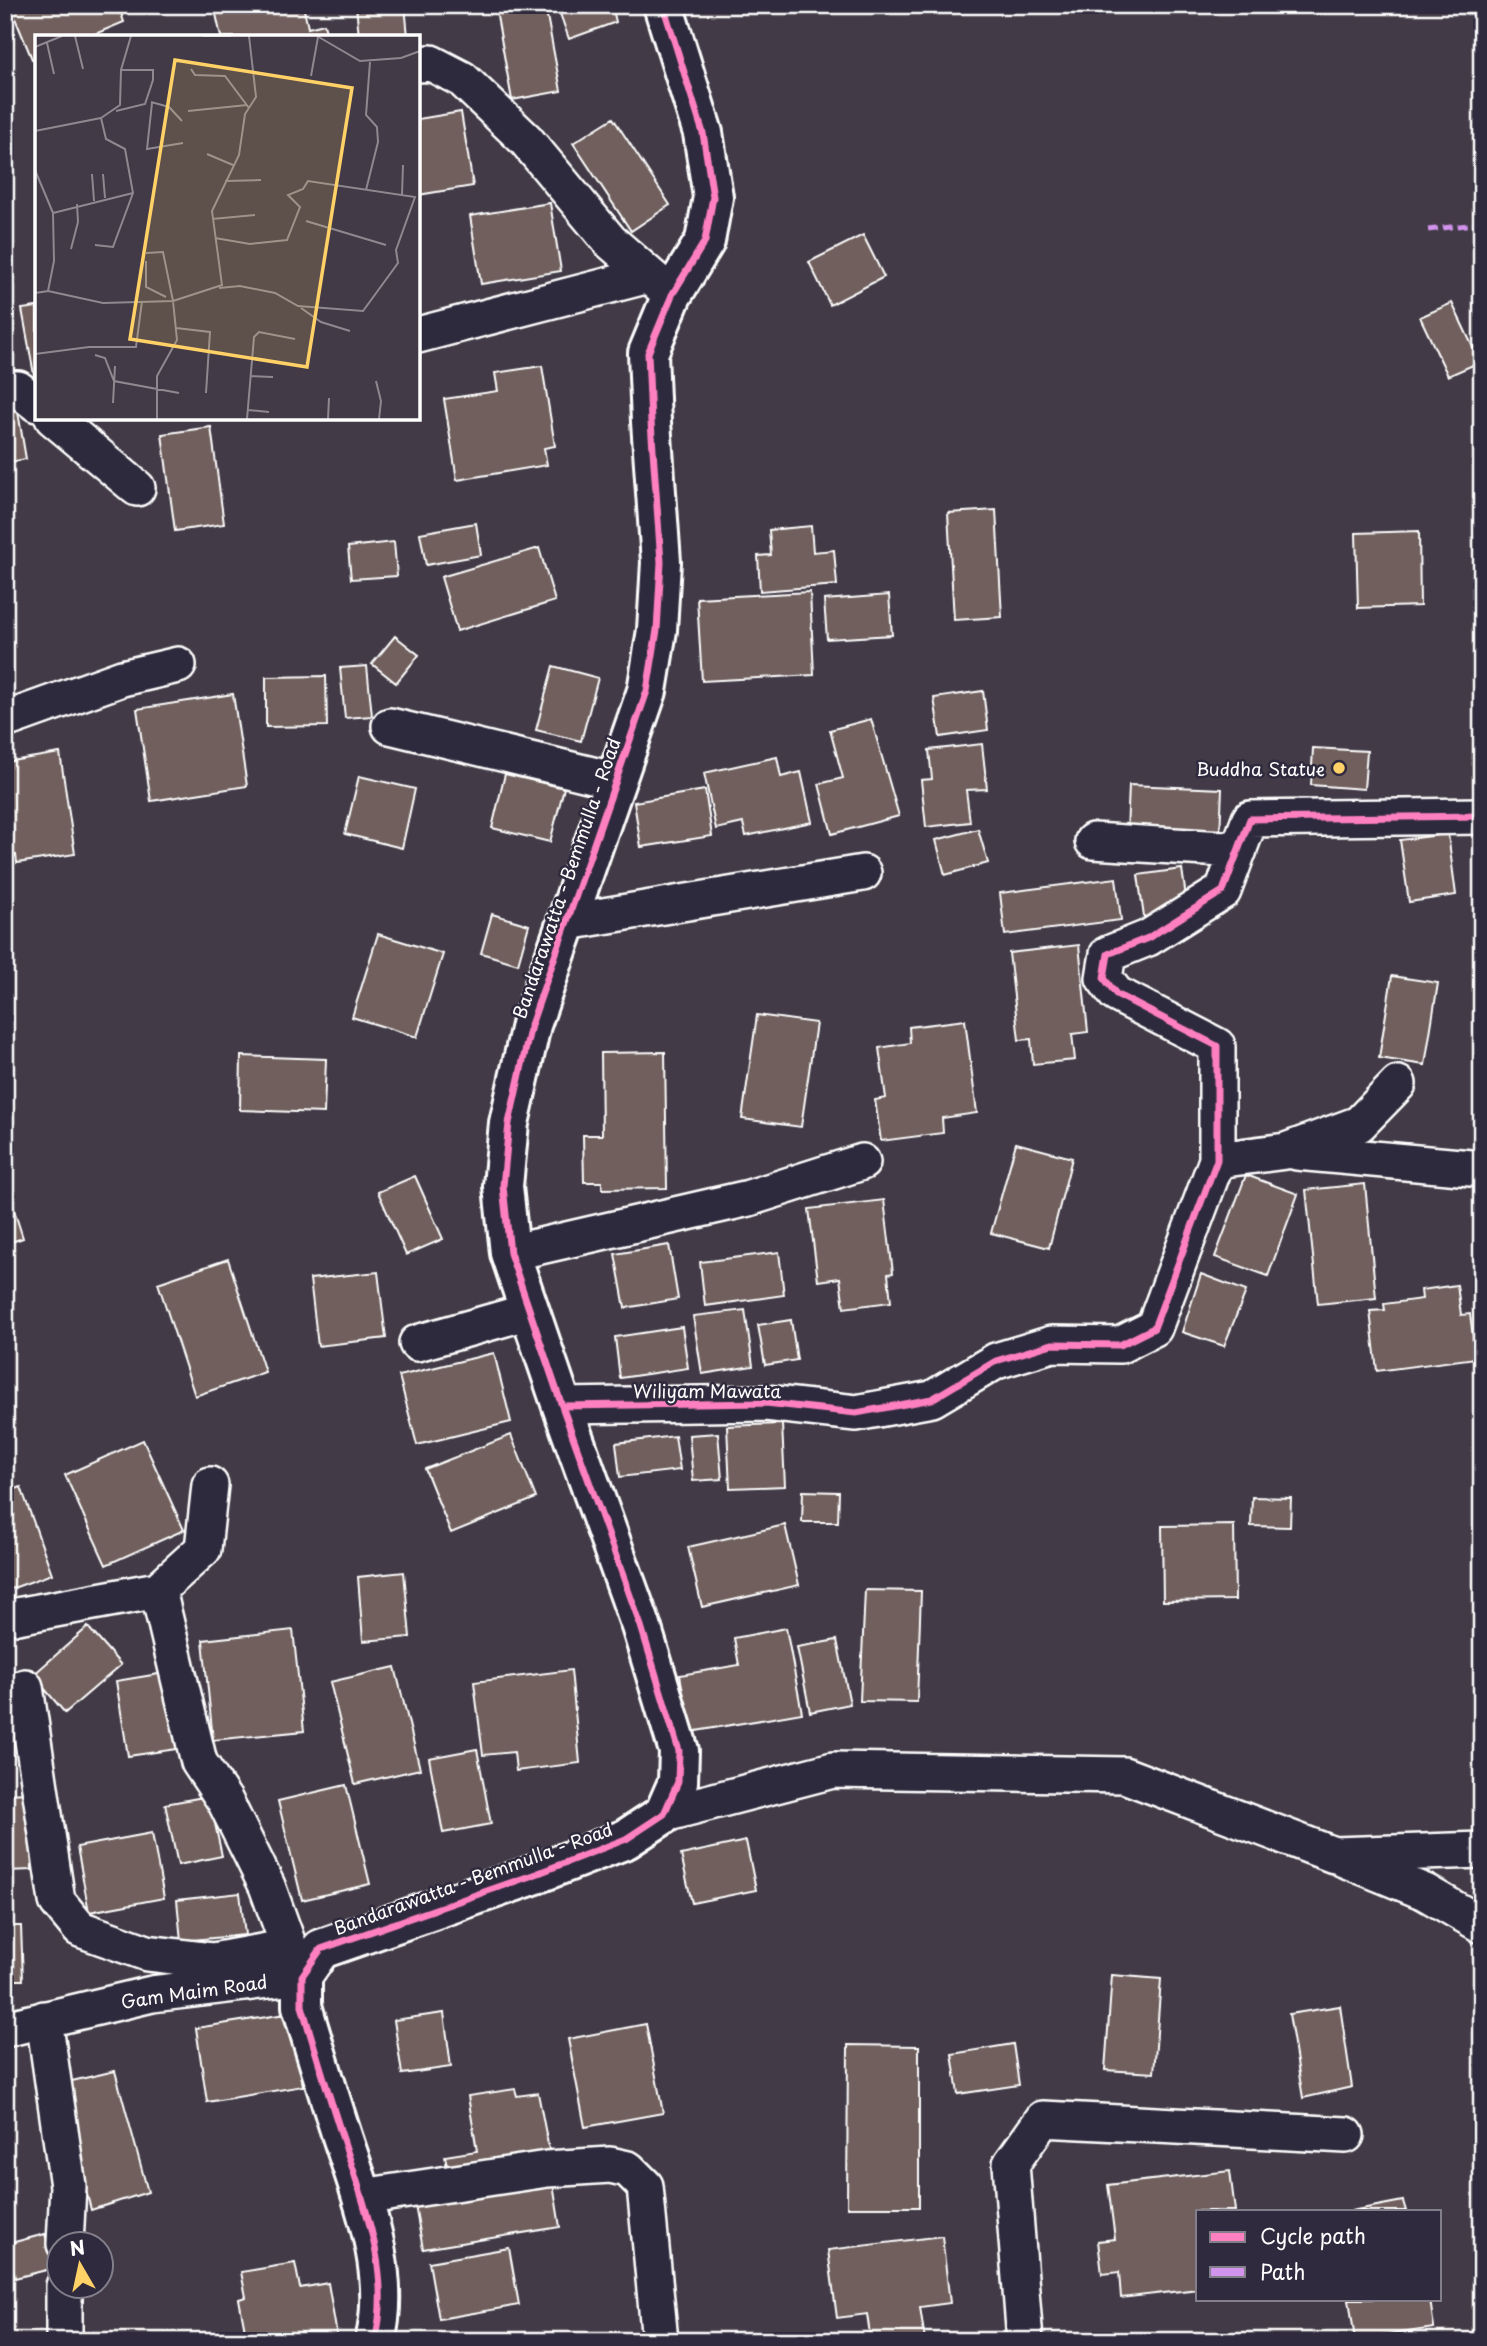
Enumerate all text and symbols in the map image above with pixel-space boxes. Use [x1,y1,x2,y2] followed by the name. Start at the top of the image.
[35,35,420,420] inset map
[505,734,627,1022] street label: Bandarawatta - Bemmulla - Road
[1196,755,1325,782] place label: Buddha Statue
[1331,760,1347,776] marker: Buddha Statue
[633,1377,781,1404] street label: Wiliyam Mawata
[330,1815,616,1941] street label: Bandarawatta - Bemmulla - Road
[119,1967,269,2015] street label: Gam Maim Road
[1196,2210,1442,2300] legend
[1260,2219,1366,2251] text: Cycle path
[46,2230,116,2300] north arrow
[68,2232,87,2262] text: N
[1260,2255,1305,2287] text: Path

